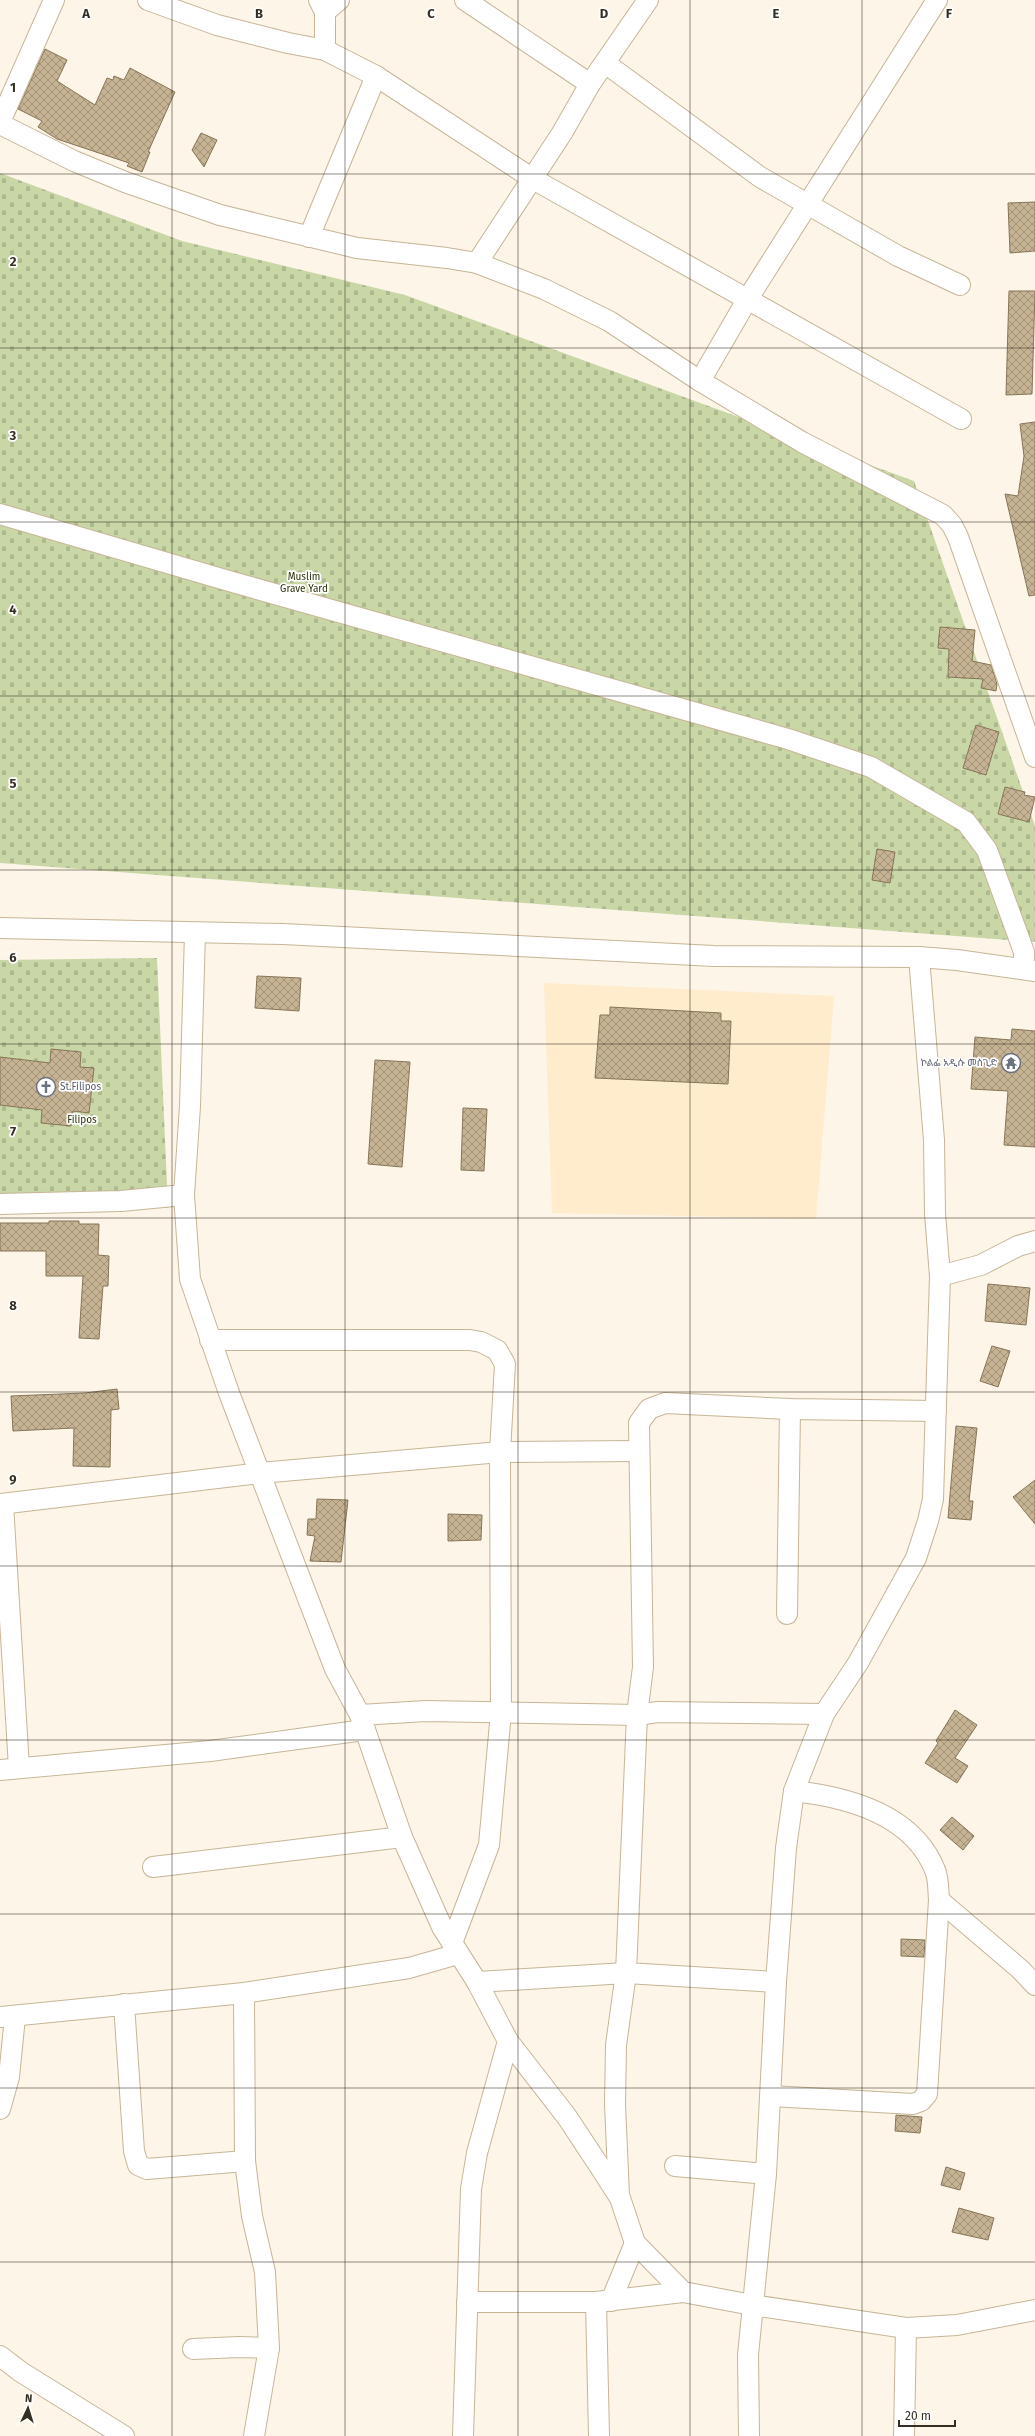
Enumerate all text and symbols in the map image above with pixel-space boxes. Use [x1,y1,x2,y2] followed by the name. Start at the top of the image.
[81,6,90,21] text: A
[255,6,263,21] text: B
[427,6,435,21] text: C
[600,6,609,21] text: D
[773,6,780,21] text: E
[946,6,953,21] text: F
[10,80,16,95] text: 1
[10,254,17,269] text: 2
[9,428,17,443] text: 3
[280,571,328,595] park label: Muslim Grave Yard
[9,602,17,617] text: 4
[10,776,17,791] text: 5
[9,950,17,965] text: 6
[1000,1052,1022,1074] temple icon: ኮልፌ አዲሱ መስጊድ
[921,1057,997,1069] place label: ኮልፌ አዲሱ መስጊድ
[35,1076,57,1098] church icon: St.Filipos
[60,1081,101,1093] place label: St.Filipos
[67,1114,97,1126] park label: Filipos
[10,1124,16,1139] text: 7
[9,1298,17,1313] text: 8
[9,1472,17,1487] text: 9
[8,2388,48,2428] north arrow
[25,2392,33,2405] text: N
[899,2402,955,2428] scale bar
[905,2409,931,2423] text: 20 m

